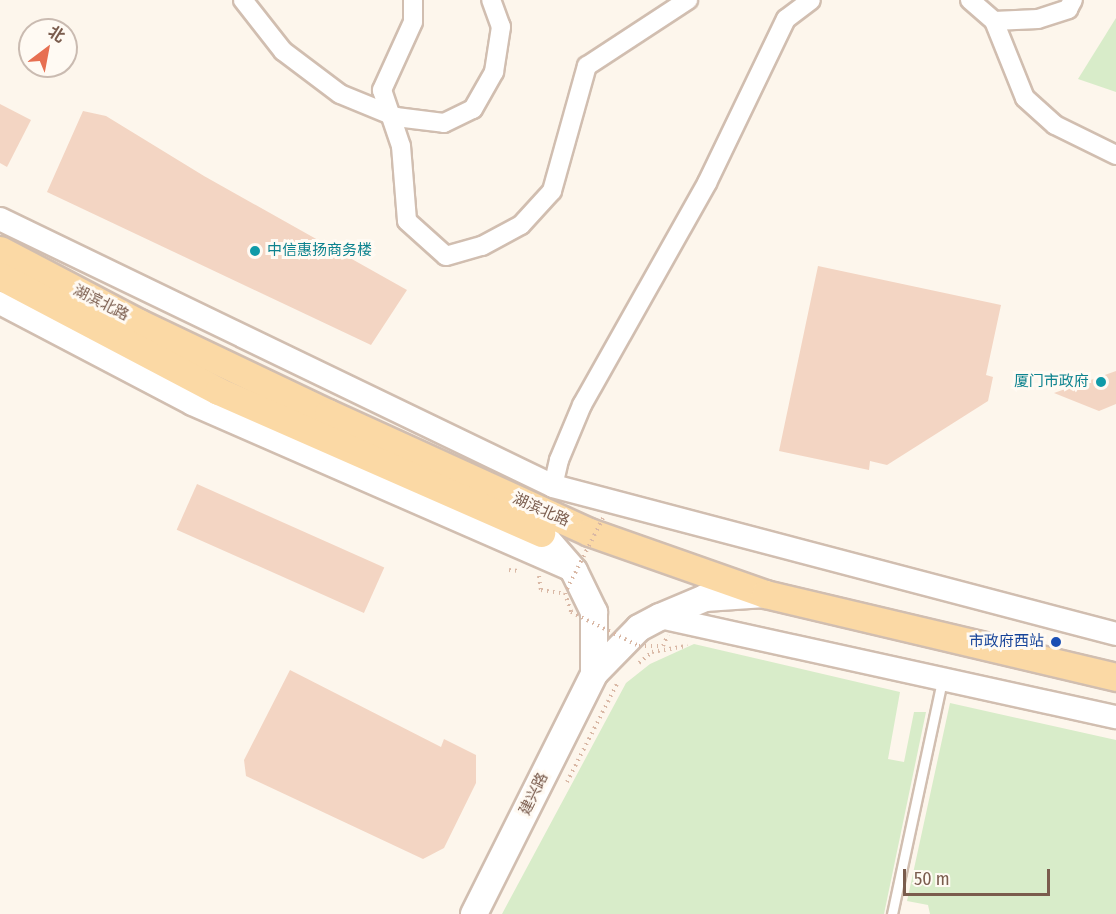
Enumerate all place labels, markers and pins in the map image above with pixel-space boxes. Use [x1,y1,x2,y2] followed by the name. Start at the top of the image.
[267,242,372,260] place label: 中信惠扬商务楼
[248,244,262,258] marker: 中信惠扬商务楼
[1014,373,1089,391] place label: 厦门市政府
[1094,375,1108,389] marker: 厦门市政府
[969,633,1044,651] place label: 市政府西站
[1049,635,1063,649] marker: 市政府西站

